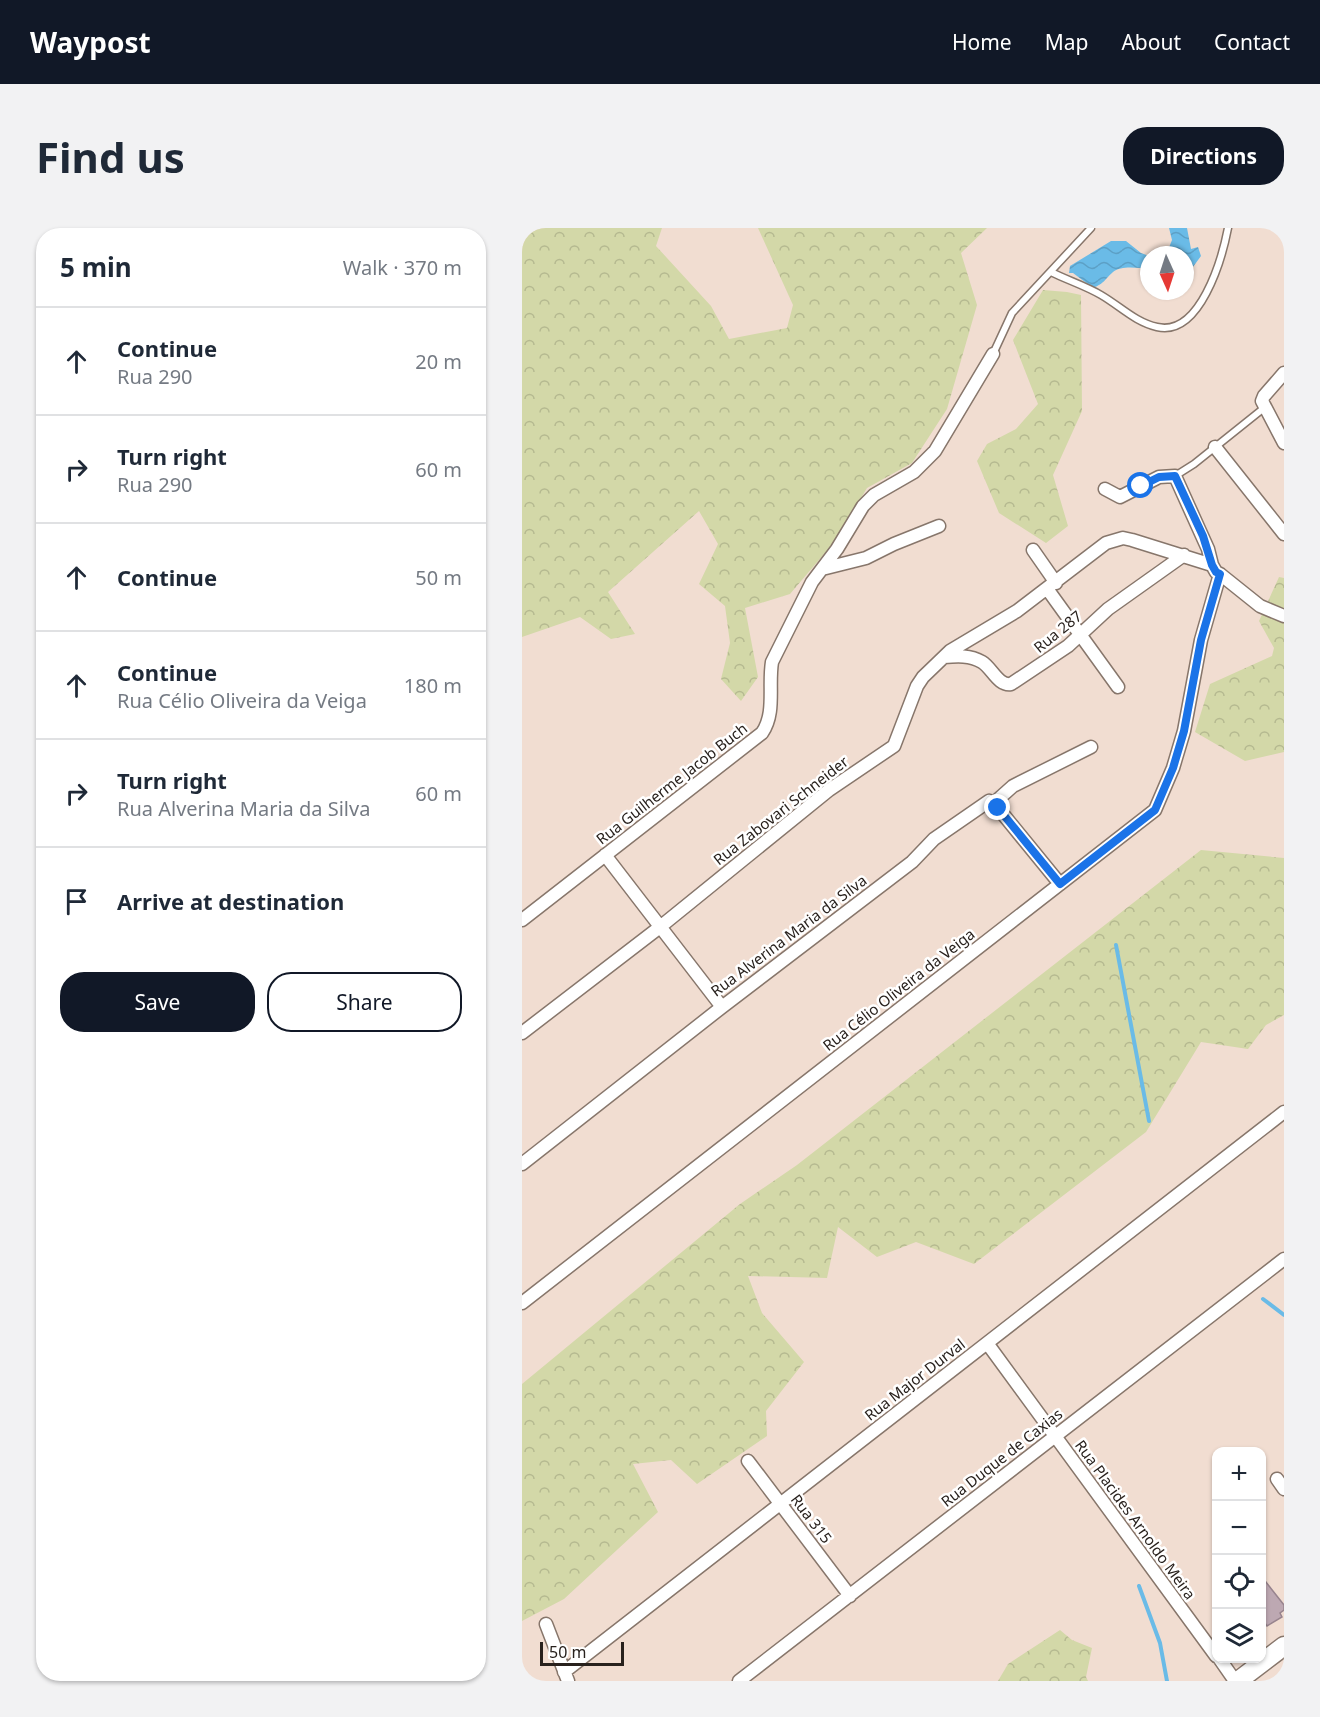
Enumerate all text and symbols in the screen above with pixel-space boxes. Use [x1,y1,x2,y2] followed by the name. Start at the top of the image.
[30,23,151,61] text: Waypost
[952,28,1012,56] text: Home
[1045,28,1088,56] text: Map
[1121,28,1181,56] text: About
[1214,28,1290,56] text: Contact
[1123,127,1284,185] button: Directions
[36,128,185,185] text: Find us
[1140,246,1194,300] north arrow
[60,249,132,285] text: 5 min
[343,254,462,281] text: Walk · 370 m
[117,333,217,363] text: Continue
[60,345,93,378] icon: ahead
[415,348,462,375] text: 20 m
[117,363,193,390] text: Rua 290
[117,441,227,471] text: Turn right
[60,453,93,486] icon: right
[415,456,462,483] text: 60 m
[117,471,193,498] text: Rua 290
[1127,472,1153,498] route start
[60,561,93,594] icon: ahead
[117,562,217,592] text: Continue
[415,564,462,591] text: 50 m
[1029,606,1086,657] street label: Rua 287
[117,657,217,687] text: Continue
[60,669,93,702] icon: ahead
[404,672,462,699] text: 180 m
[117,687,367,714] text: Rua Célio Oliveira da Veiga
[592,718,751,849] street label: Rua Guilherme Jacob Buch
[709,751,852,869] street label: Rua Zabovari Schneider
[117,765,227,795] text: Turn right
[60,777,93,810] icon: right
[415,780,462,807] text: 60 m
[984,794,1010,820] route end
[117,795,370,822] text: Rua Alverina Maria da Silva
[706,870,870,1000] street label: Rua Alverina Maria da Silva
[60,885,93,918] icon: arrive
[117,886,344,916] text: Arrive at destination
[818,924,978,1055] street label: Rua Célio Oliveira da Veiga
[60,972,255,1032] button: Save
[267,972,462,1032] button: Share
[860,1334,969,1425] street label: Rua Major Durval
[937,1403,1066,1511] street label: Rua Duque de Caxias
[1071,1436,1200,1603] street label: Rua Placides Arnoldo Meira
[1212,1447,1266,1663] map controls
[1212,1447,1266,1501] button: +
[787,1490,837,1547] street label: Rua 315
[1212,1501,1266,1555] button: −
[1212,1555,1266,1609] button: locate
[1212,1609,1266,1663] button: layers
[540,1639,624,1666] scale bar
[549,1641,586,1663] text: 50 m

